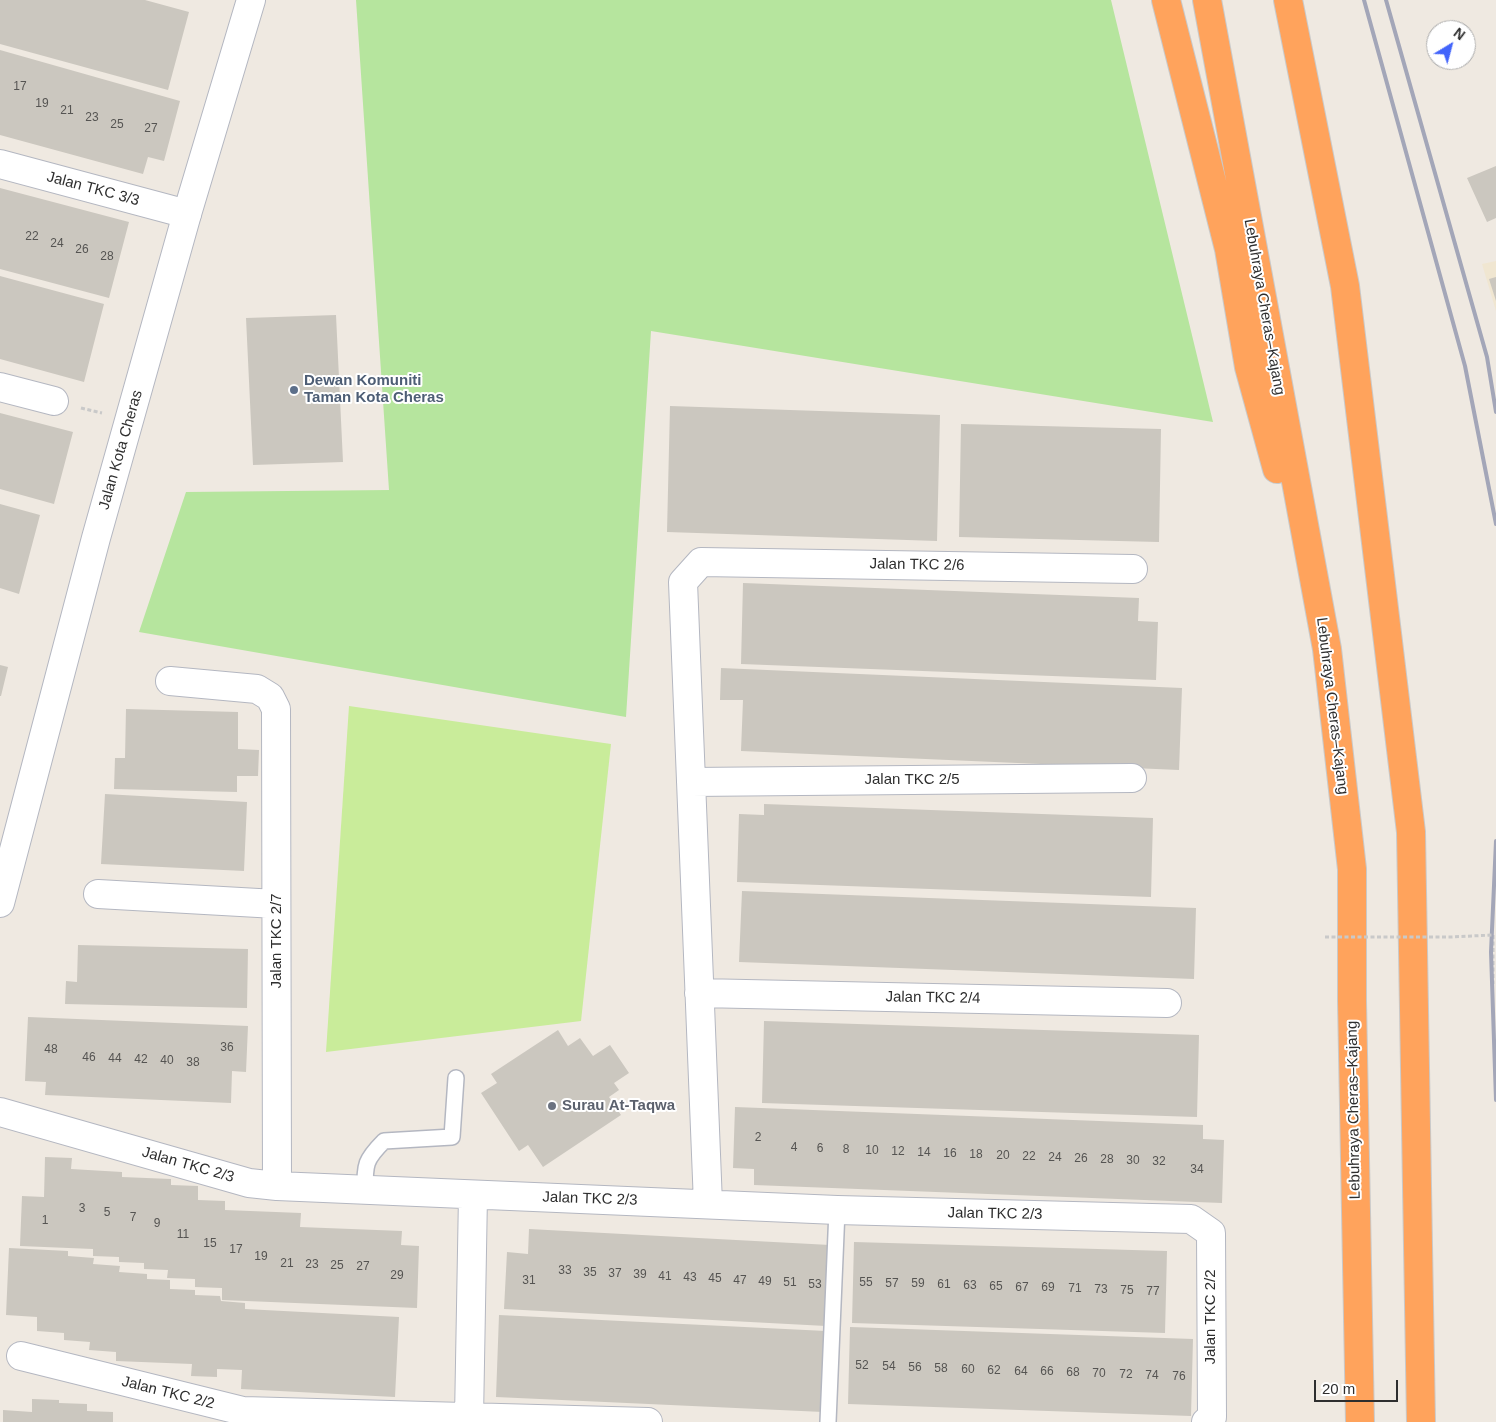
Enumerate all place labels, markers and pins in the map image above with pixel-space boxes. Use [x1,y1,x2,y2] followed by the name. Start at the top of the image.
[304,372,444,407] place label: Dewan Komuniti Taman Kota Cheras
[288,384,300,396] marker: Dewan Komuniti Taman Kota Cheras
[562,1097,675,1115] place label: Surau At-Taqwa
[546,1100,558,1112] marker: Surau At-Taqwa

